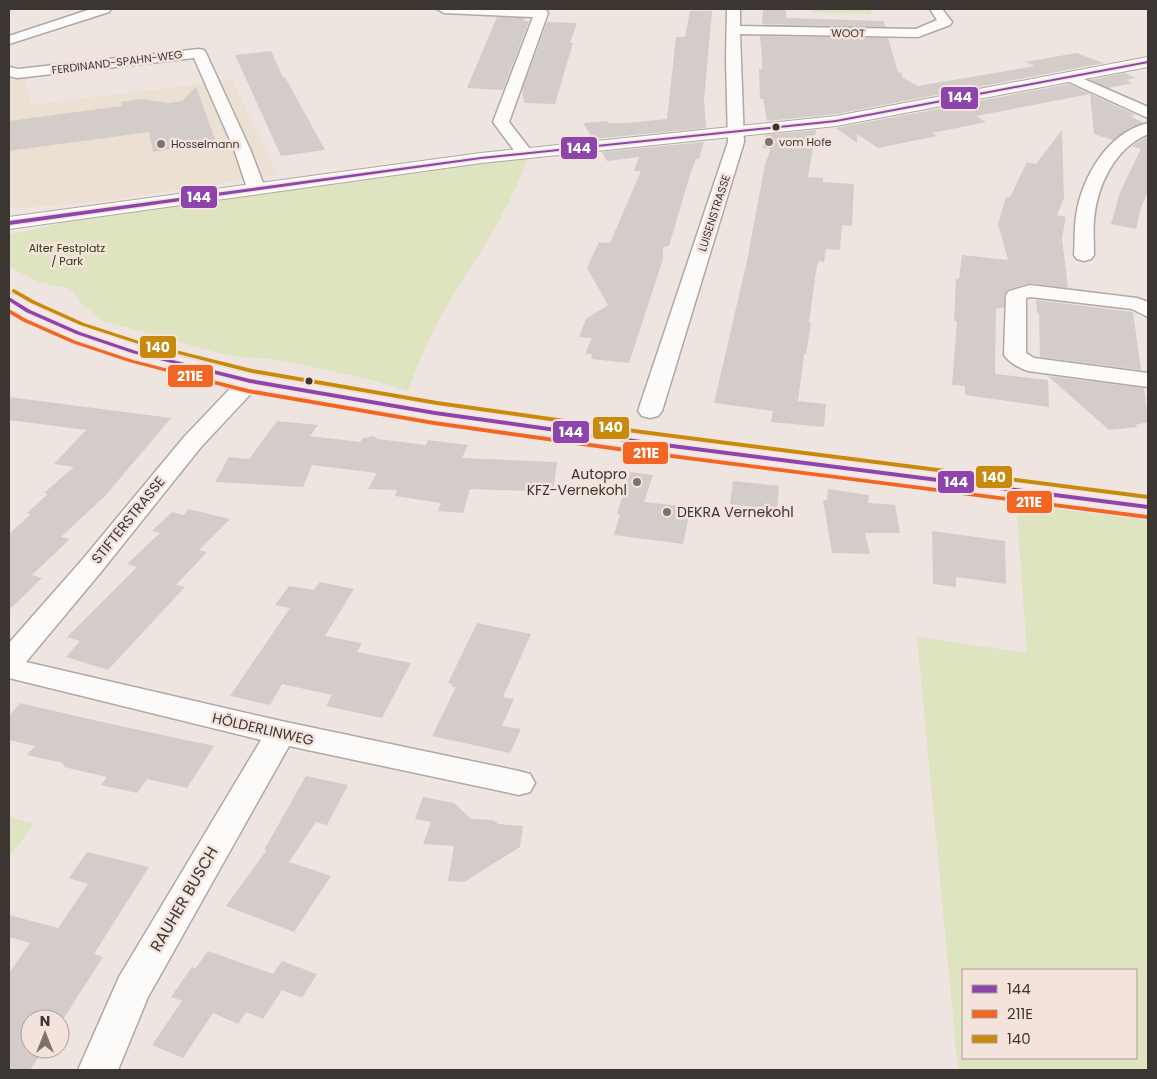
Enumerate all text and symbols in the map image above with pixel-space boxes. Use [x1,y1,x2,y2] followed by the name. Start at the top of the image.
[831,25,865,41] street label: WOOT
[51,46,184,78] street label: FERDINAND-SPAHN-WEG
[940,86,979,110] line badge: 144
[948,87,972,107] text: 144
[771,122,781,132] unlabelled marker
[779,134,832,150] place label: vom Hofe
[171,136,240,152] place label: Hosselmann
[560,136,598,160] line badge: 144
[763,136,775,148] marker: vom Hofe
[155,138,167,150] marker: Hosselmann
[567,138,591,158] text: 144
[694,173,734,253] street label: LUISENSTRASSE
[180,185,218,209] line badge: 144
[187,187,211,207] text: 144
[29,240,105,269] park label: Alter Festplatz / Park
[139,335,177,359] line badge: 140
[146,337,170,357] text: 140
[167,364,214,388] line badge: 211E
[177,366,203,386] text: 211E
[304,376,314,386] unlabelled marker
[592,416,630,440] line badge: 140
[599,417,623,437] text: 140
[552,420,590,444] line badge: 144
[559,422,583,442] text: 144
[622,441,669,465] line badge: 211E
[633,443,659,463] text: 211E
[527,464,627,500] place label: Autopro KFZ-Vernekohl
[975,465,1013,489] line badge: 140
[982,467,1006,487] text: 140
[937,470,975,494] line badge: 144
[87,472,169,568] street label: STIFTERSTRASSE
[944,472,968,492] text: 144
[631,476,643,488] marker: Autopro KFZ-Vernekohl
[1006,490,1053,514] line badge: 211E
[1016,492,1042,512] text: 211E
[677,502,794,522] place label: DEKRA Vernekohl
[661,506,673,518] marker: DEKRA Vernekohl
[210,708,316,750] street label: HÖLDERLINWEG
[145,842,223,956] street label: RAUHER BUSCH
[962,969,1137,1059] legend
[1007,978,1031,999] text: 144
[1007,1003,1033,1024] text: 211E
[20,1009,70,1059] north arrow
[40,1011,50,1031] text: N
[1007,1028,1031,1049] text: 140

